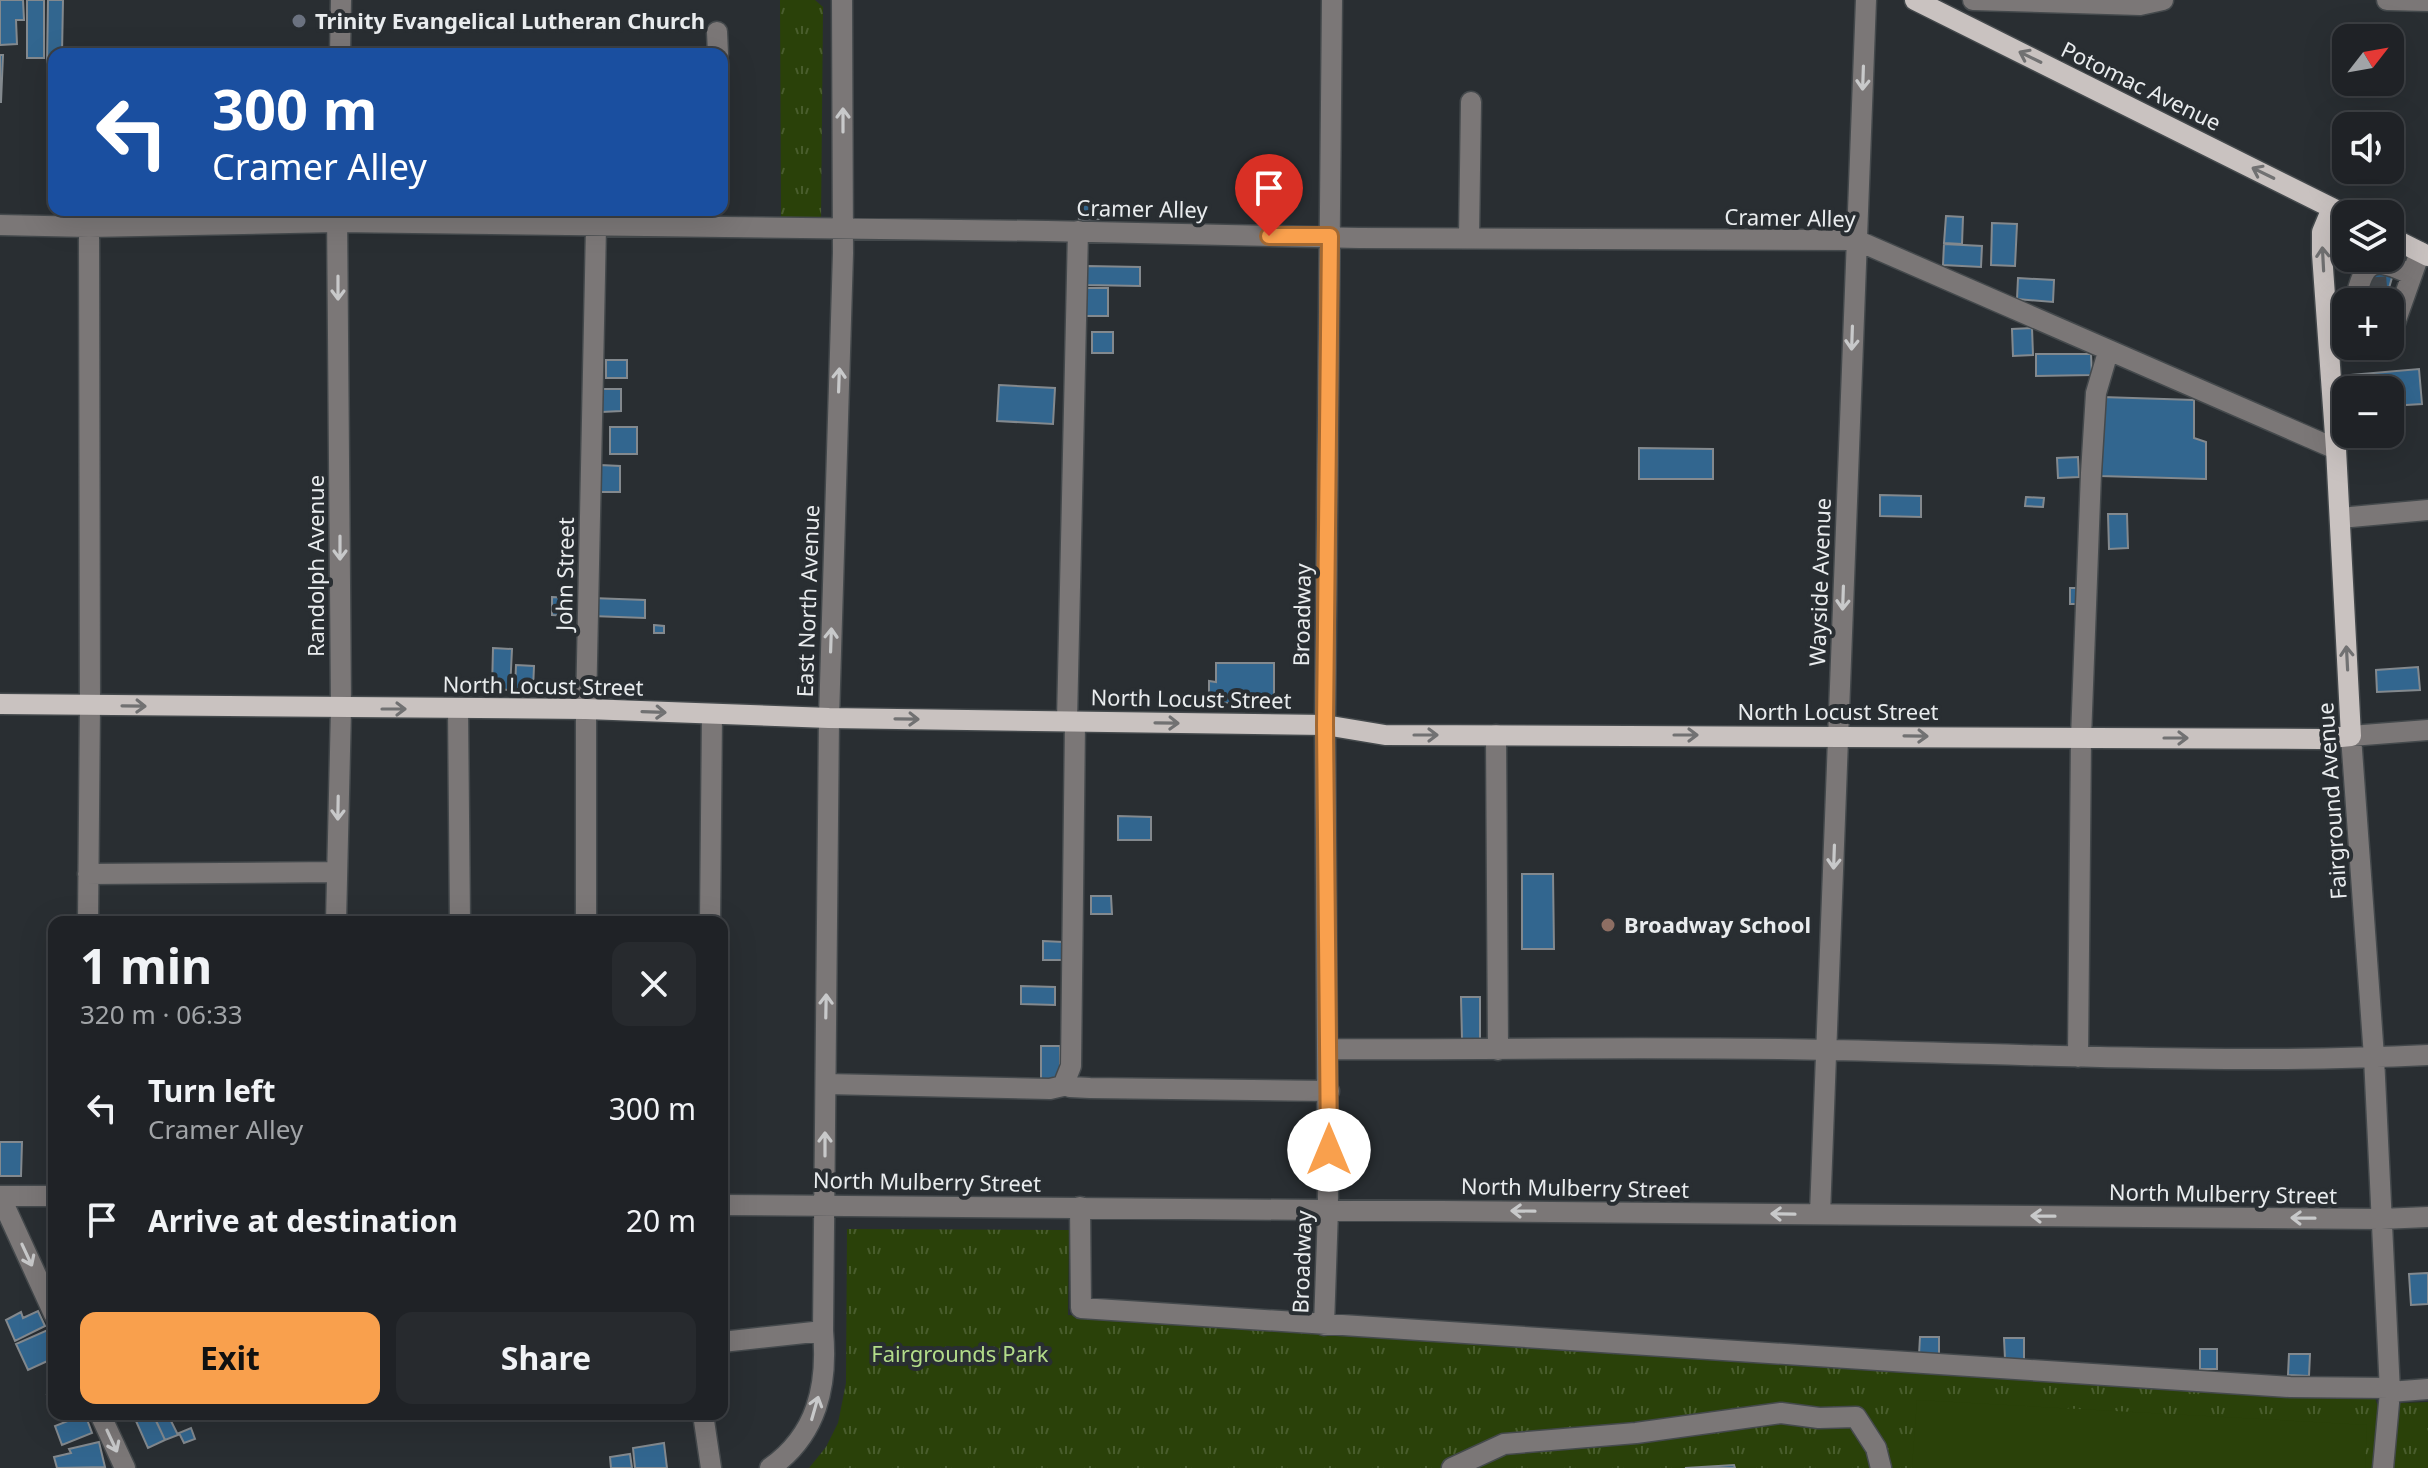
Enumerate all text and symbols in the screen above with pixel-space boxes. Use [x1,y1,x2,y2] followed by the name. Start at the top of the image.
[315,5,705,35] place label: Trinity Evangelical Lutheran Church
[290,12,308,30] marker: Trinity Evangelical Lutheran Church
[2332,24,2404,96] north arrow
[2332,24,2404,448] map controls
[2057,33,2226,137] street label: Potomac Avenue
[2018,49,2042,65] one-way arrow
[1855,64,1870,91] one-way arrow
[212,70,377,146] text: 300 m
[80,80,184,184] icon: left
[835,107,851,134] one-way arrow
[2332,112,2404,184] button: sound
[212,142,427,191] text: Cramer Alley
[1235,154,1303,236] pin
[2251,165,2275,181] one-way arrow
[1247,166,1291,210] icon: arrive
[1076,192,1209,224] street label: Cramer Alley
[2332,200,2404,272] button: layers
[1724,201,1857,233] street label: Cramer Alley
[2315,246,2330,273] one-way arrow
[330,274,345,301] one-way arrow
[2332,288,2404,360] button: +
[1845,324,1860,351] one-way arrow
[831,367,847,394] one-way arrow
[2332,376,2404,448] button: −
[300,475,330,657] street label: Randolph Avenue
[1801,497,1837,667] street label: Wayside Avenue
[789,504,825,698] street label: East North Avenue
[548,517,580,633] street label: John Street
[332,534,348,561] one-way arrow
[1285,562,1317,667] street label: Broadway
[1836,584,1851,611] one-way arrow
[824,627,839,654] one-way arrow
[2339,645,2354,672] one-way arrow
[442,668,644,702] street label: North Locust Street
[1090,681,1292,715] street label: North Locust Street
[1738,696,1939,726] street label: North Locust Street
[120,698,147,714] one-way arrow
[380,701,407,717] one-way arrow
[2309,702,2353,901] street label: Fairground Avenue
[640,704,667,719] one-way arrow
[893,711,920,727] one-way arrow
[1153,715,1180,731] one-way arrow
[1412,727,1439,743] one-way arrow
[1672,727,1699,743] one-way arrow
[1902,728,1929,744] one-way arrow
[2162,730,2189,746] one-way arrow
[331,794,346,821] one-way arrow
[1826,843,1841,870] one-way arrow
[1624,909,1811,939] place label: Broadway School
[1599,916,1617,934] marker: Broadway School
[80,933,212,998] text: 1 min
[612,942,696,1026] button: close
[818,993,834,1020] one-way arrow
[80,996,243,1032] text: 320 m · 06:33
[148,1070,276,1111] text: Turn left
[80,1086,124,1130] icon: left
[609,1088,696,1129] text: 300 m
[1287,1108,1371,1192] position arrow
[148,1111,303,1147] text: Cramer Alley
[817,1131,833,1158] one-way arrow
[813,1164,1041,1198] street label: North Mulberry Street
[1461,1170,1689,1204] street label: North Mulberry Street
[2109,1176,2337,1210] street label: North Mulberry Street
[80,1198,124,1242] icon: arrive
[148,1200,458,1241] text: Arrive at destination
[626,1200,696,1241] text: 20 m
[1510,1204,1537,1219] one-way arrow
[1770,1206,1797,1222] one-way arrow
[2030,1208,2057,1224] one-way arrow
[1284,1209,1318,1314] street label: Broadway
[2290,1211,2317,1226] one-way arrow
[20,1242,35,1266] one-way arrow
[80,1312,380,1404] button: Exit
[396,1312,696,1404] button: Share
[871,1338,1049,1368] park label: Fairgrounds Park
[808,1395,823,1421] one-way arrow
[105,1429,120,1453] one-way arrow

